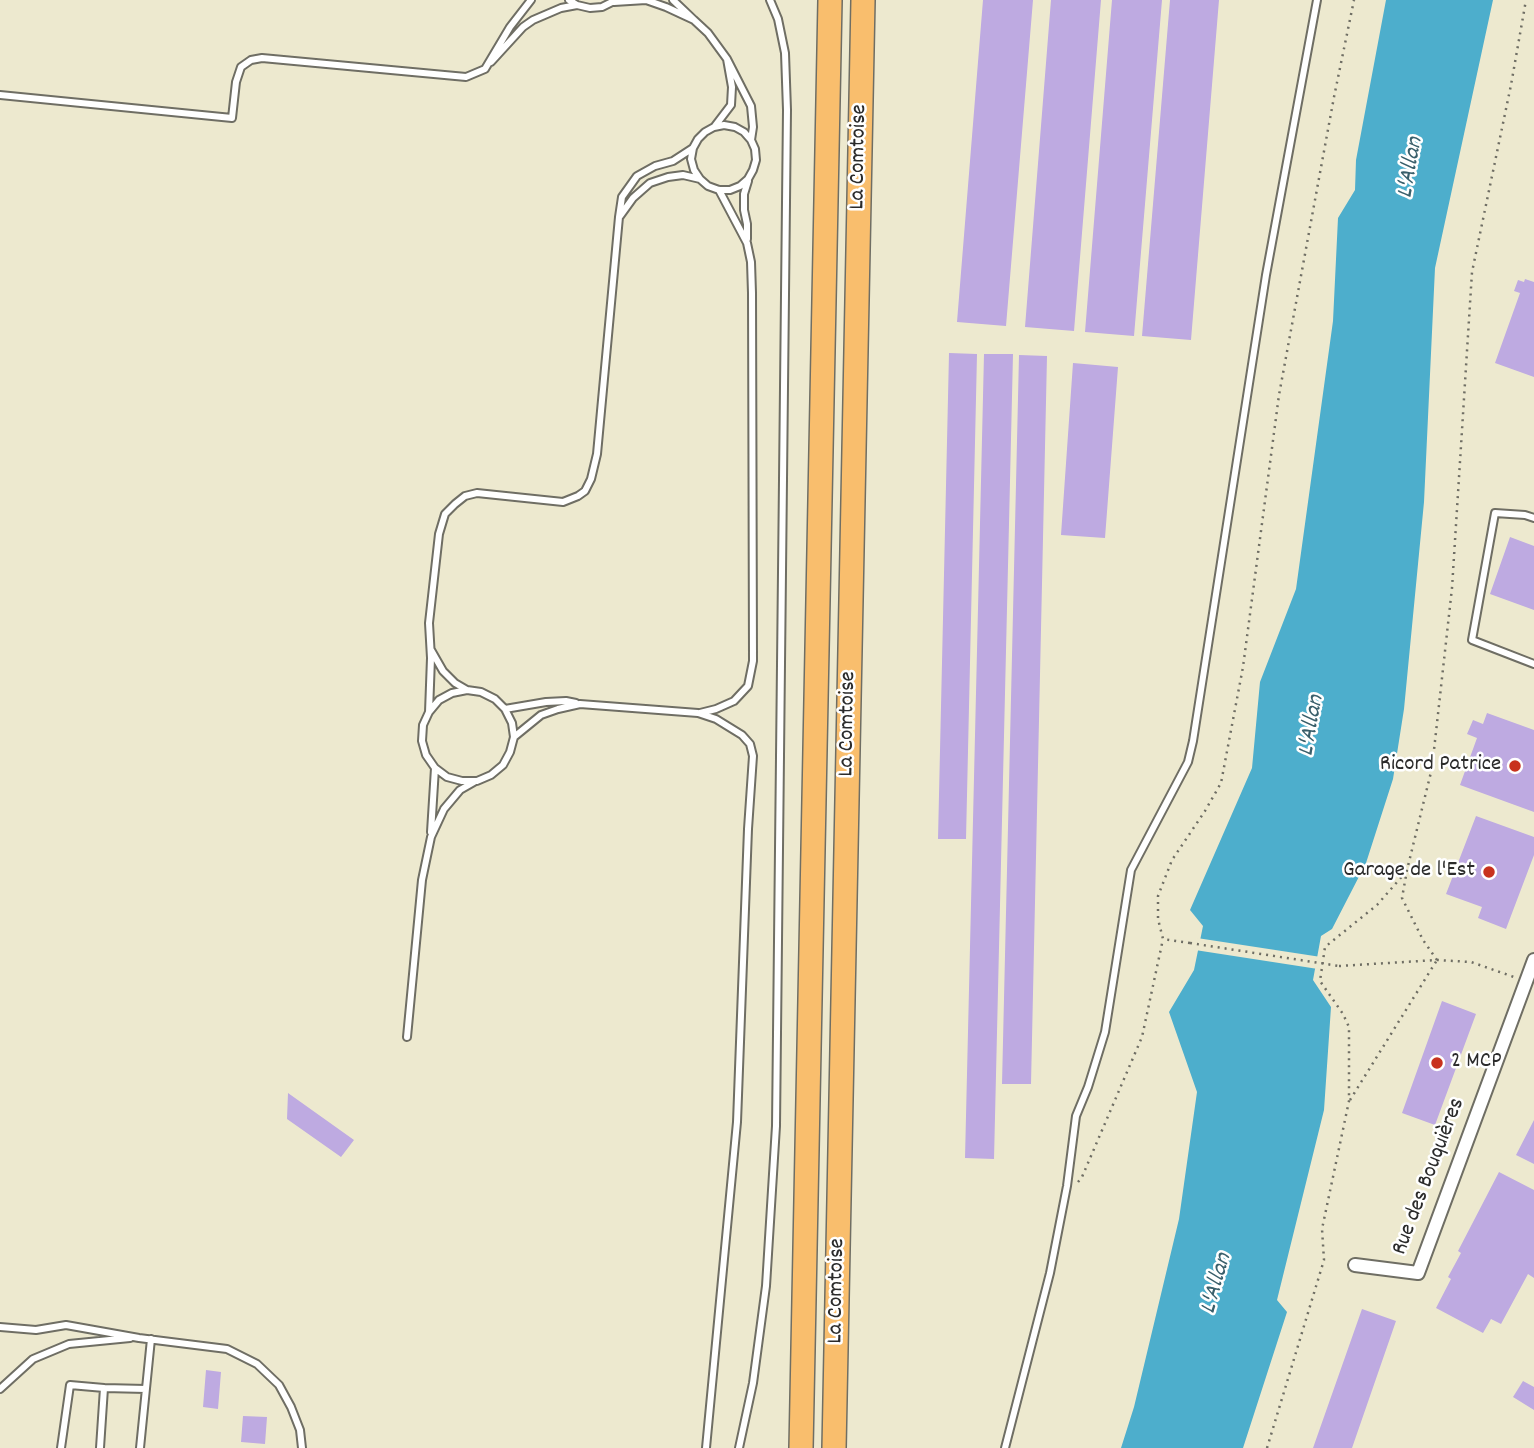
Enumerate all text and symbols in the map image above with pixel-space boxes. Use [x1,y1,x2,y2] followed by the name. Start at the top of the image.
[845,104,875,210] street label: La Comtoise
[1392,135,1432,201] water label: L'Allan
[834,671,864,777] street label: La Comtoise
[1293,693,1333,759] water label: L'Allan
[1380,752,1501,780] place label: Ricord Patrice
[1507,758,1523,774] marker: Ricord Patrice
[1343,858,1475,886] place label: Garage de l'Est
[1481,864,1497,880] marker: Garage de l'Est
[1451,1049,1502,1077] place label: 2 MCP
[1429,1055,1445,1071] marker: 2 MCP
[1387,1095,1473,1259] street label: Rue des Bouquières
[823,1238,853,1344] street label: La Comtoise
[1196,1251,1240,1317] water label: L'Allan

